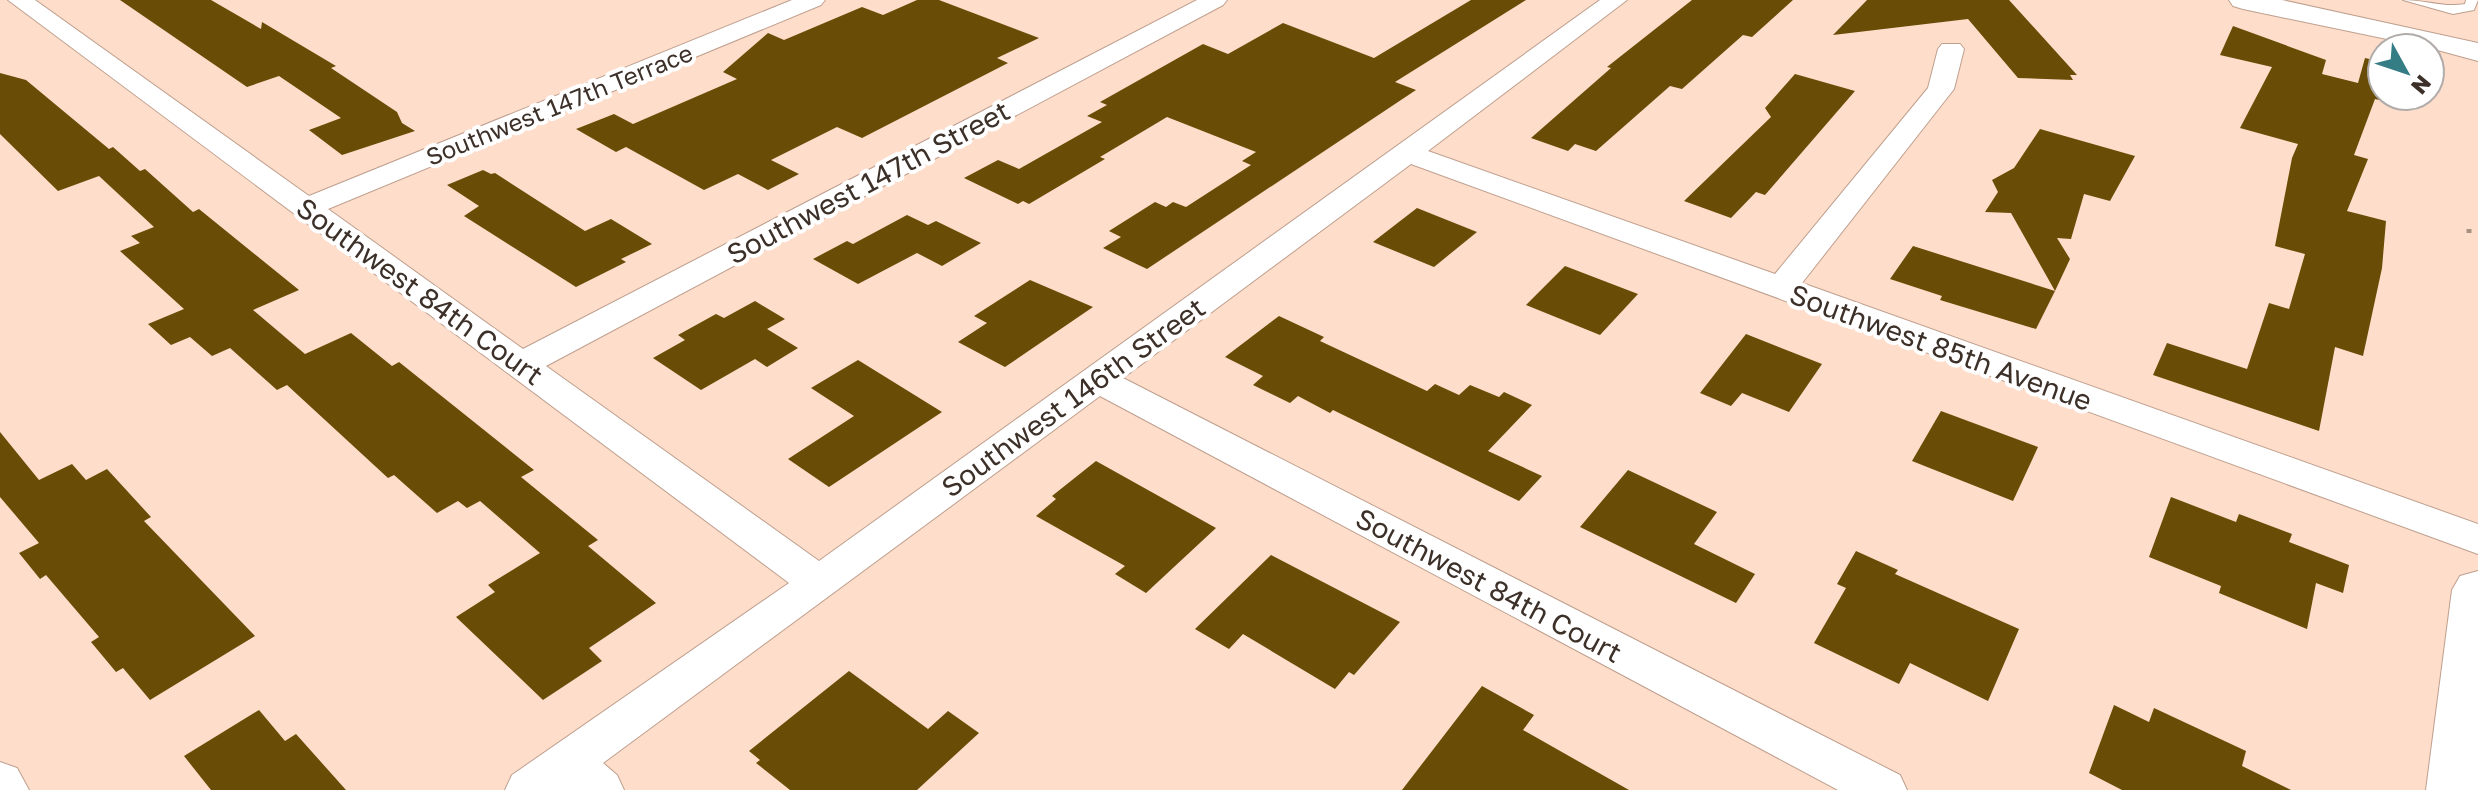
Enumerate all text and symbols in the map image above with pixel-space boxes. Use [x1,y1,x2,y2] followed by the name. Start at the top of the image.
[2366,32,2446,112] north arrow
[421,37,697,171] street label: Southwest 147th Terrace
[2406,70,2437,100] text: N
[721,93,1015,271] street label: Southwest 147th Street
[290,191,550,391] street label: Southwest 84th Court
[1785,277,2097,417] street label: Southwest 85th Avenue
[935,290,1211,504] street label: Southwest 146th Street
[1350,501,1628,669] street label: Southwest 84th Court

